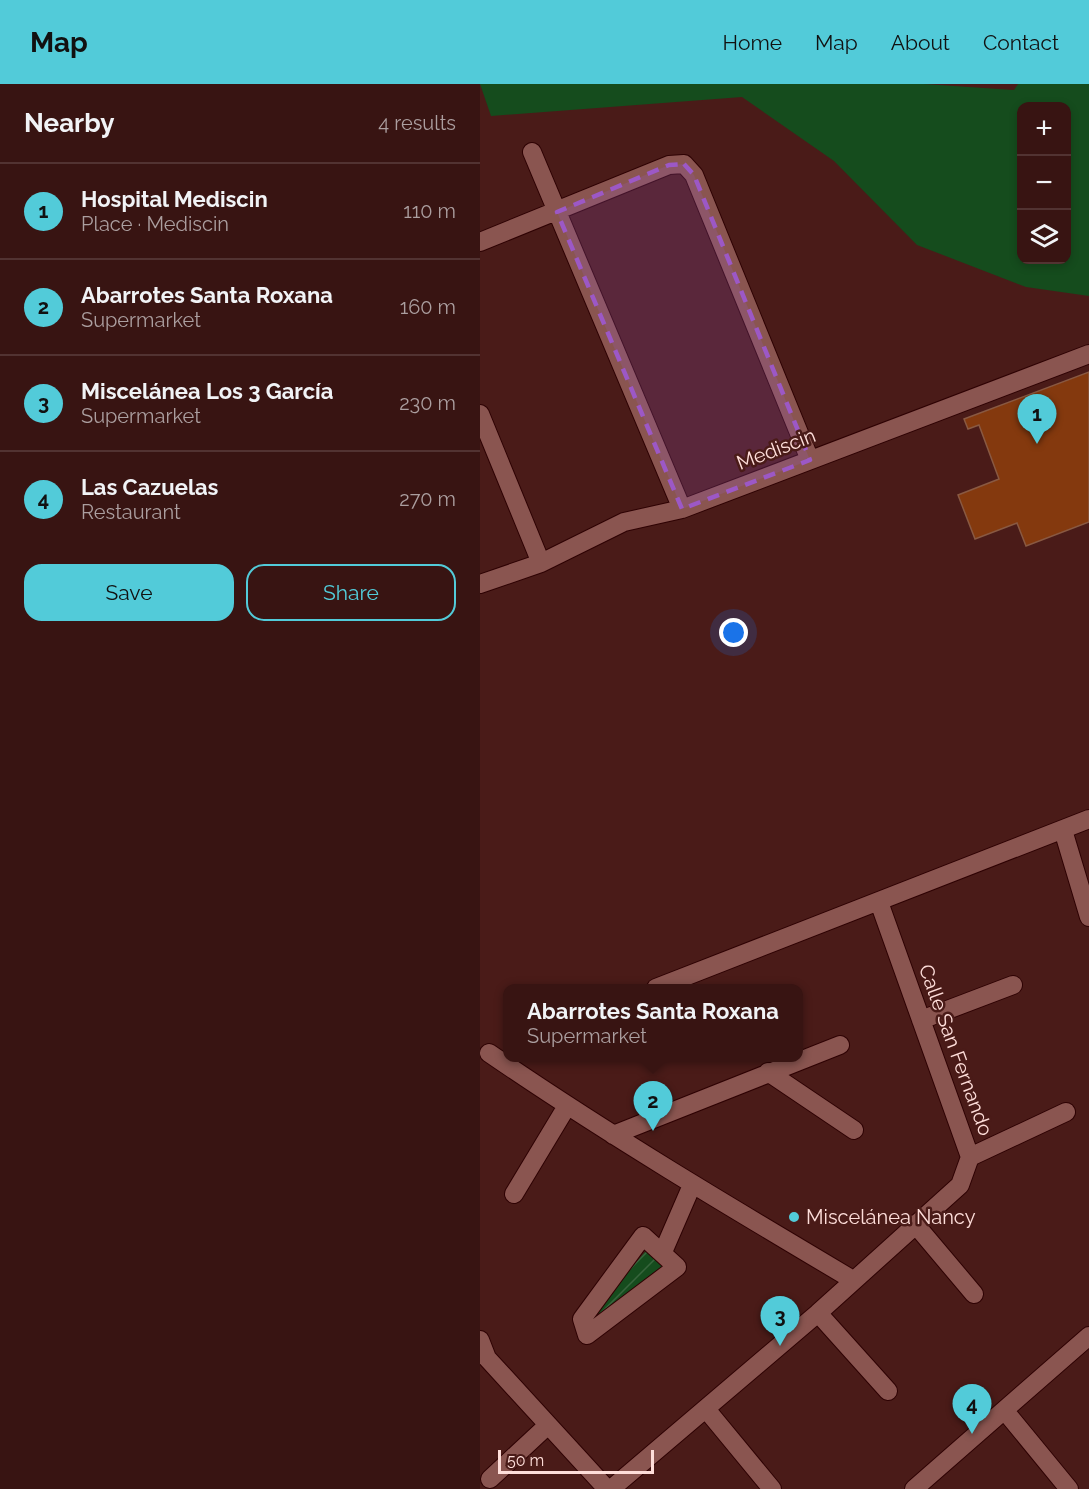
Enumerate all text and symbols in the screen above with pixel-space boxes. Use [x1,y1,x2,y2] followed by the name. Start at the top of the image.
[30,26,88,59] text: Map
[723,30,782,55] text: Home
[815,30,858,55] text: Map
[891,30,950,55] text: About
[983,30,1059,55] text: Contact
[1017,102,1071,264] map controls
[1017,102,1071,156] button: +
[24,108,114,138] text: Nearby
[378,111,456,135] text: 4 results
[1017,156,1071,210] button: −
[81,186,268,212] text: Hospital Mediscin
[39,199,48,223] text: 1
[403,199,456,223] text: 110 m
[1017,210,1071,264] button: layers
[81,212,229,236] text: Place · Mediscin
[81,282,333,308] text: Abarrotes Santa Roxana
[38,295,49,319] text: 2
[400,295,456,319] text: 160 m
[81,308,201,332] text: Supermarket
[81,378,333,404] text: Miscelánea Los 3 García
[38,391,49,415] text: 3
[399,391,456,415] text: 230 m
[1018,394,1056,444] pin: 1
[81,404,201,428] text: Supermarket
[733,423,819,475] street label: Mediscin
[81,474,218,500] text: Las Cazuelas
[38,487,49,511] text: 4
[399,487,456,511] text: 270 m
[81,500,181,524] text: Restaurant
[24,564,234,621] button: Save
[246,564,456,621] button: Share
[719,618,748,647] your location
[914,961,998,1139] street label: Calle San Fernando
[503,984,803,1062] popup
[527,998,779,1024] text: Abarrotes Santa Roxana
[527,1024,647,1048] text: Supermarket
[634,1082,672,1131] pin: 2
[806,1205,976,1229] place label: Miscelánea Nancy
[787,1210,801,1224] marker: Miscelánea Nancy
[760,1296,800,1346] pin: 3
[952,1384,992,1434] pin: 4
[498,1447,654,1474] scale bar
[507,1451,544,1470] text: 50 m

